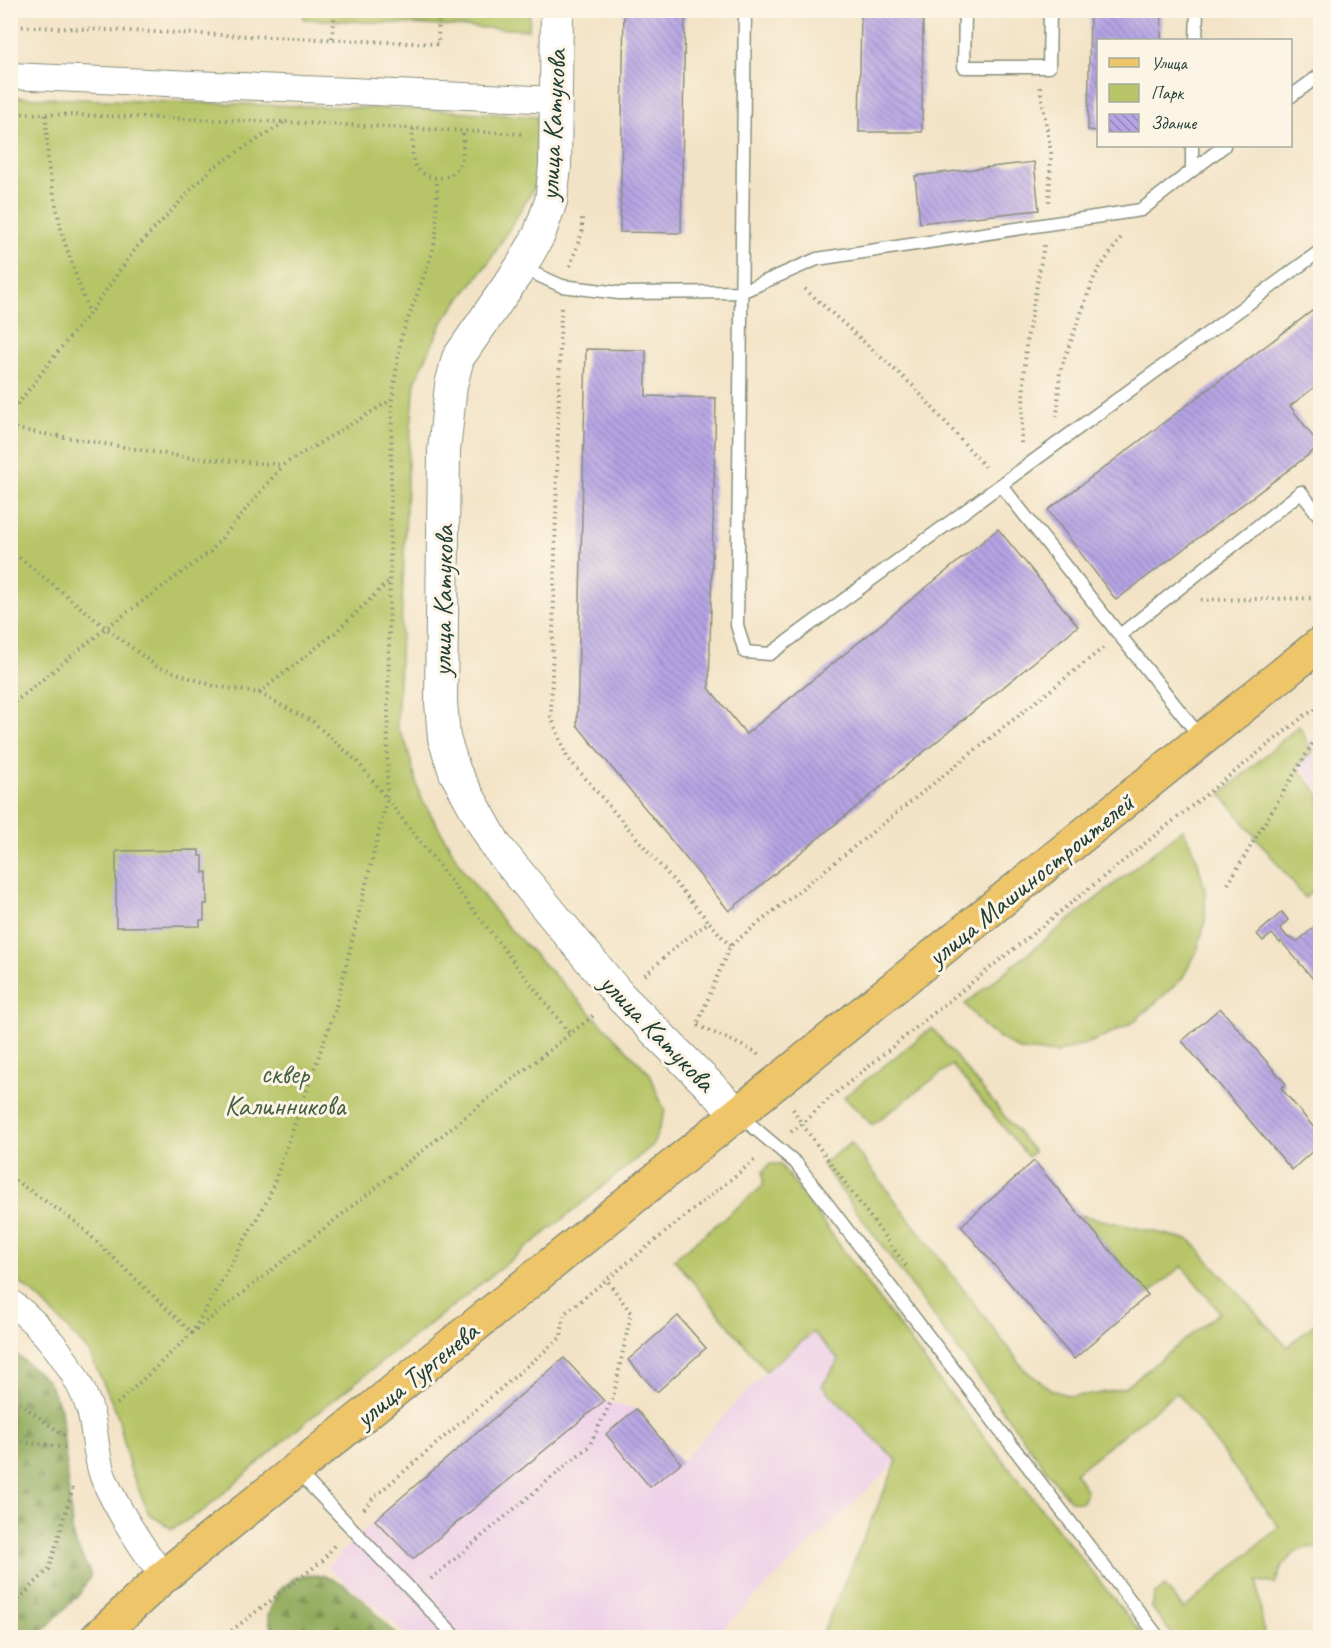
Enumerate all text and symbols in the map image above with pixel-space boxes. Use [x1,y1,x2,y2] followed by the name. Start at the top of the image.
[1097,39,1292,147] legend
[531,47,574,204] street label: улица Катукова
[1151,52,1188,74] text: Улица
[1151,82,1185,104] text: Парк
[1151,112,1197,134] text: Здание
[424,523,461,679] street label: улица Катукова
[918,784,1142,975] street label: улица Машиностроителей
[591,964,724,1100] street label: улица Катукова
[225,1056,347,1123] park label: сквер Калинникова
[346,1313,487,1436] street label: улица Тургенева

